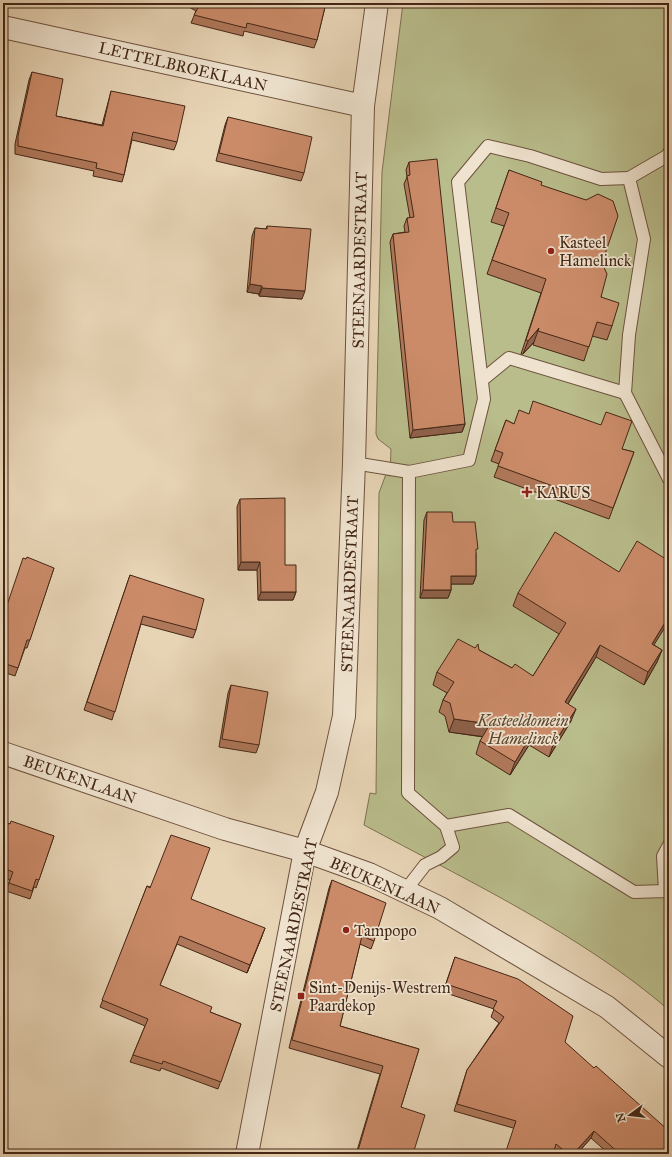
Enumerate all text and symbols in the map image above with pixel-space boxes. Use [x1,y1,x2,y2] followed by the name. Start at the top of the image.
[97,38,269,95] street label: LETTELBROEKLAAN
[348,171,371,349] street label: STEENAARDESTRAAT
[559,233,632,270] place label: Kasteel Hamelinck
[546,246,556,256] marker: Kasteel Hamelinck
[536,483,591,502] place label: KARUS
[521,486,533,498] marker: KARUS
[337,495,362,673] street label: STEENAARDESTRAAT
[476,711,569,748] park label: Kasteeldomein Hamelinck
[21,751,139,808] street label: BEUKENLAAN
[266,837,321,1014] street label: STEENAARDESTRAAT
[327,853,443,918] street label: BEUKENLAAN
[354,921,417,940] place label: Tampopo
[341,925,351,935] marker: Tampopo
[309,978,451,1015] place label: Sint-Denijs-Westrem Paardekop
[296,991,306,1001] marker: Sint-Denijs-Westrem Paardekop
[610,1095,650,1135] north arrow
[613,1111,628,1124] text: N

